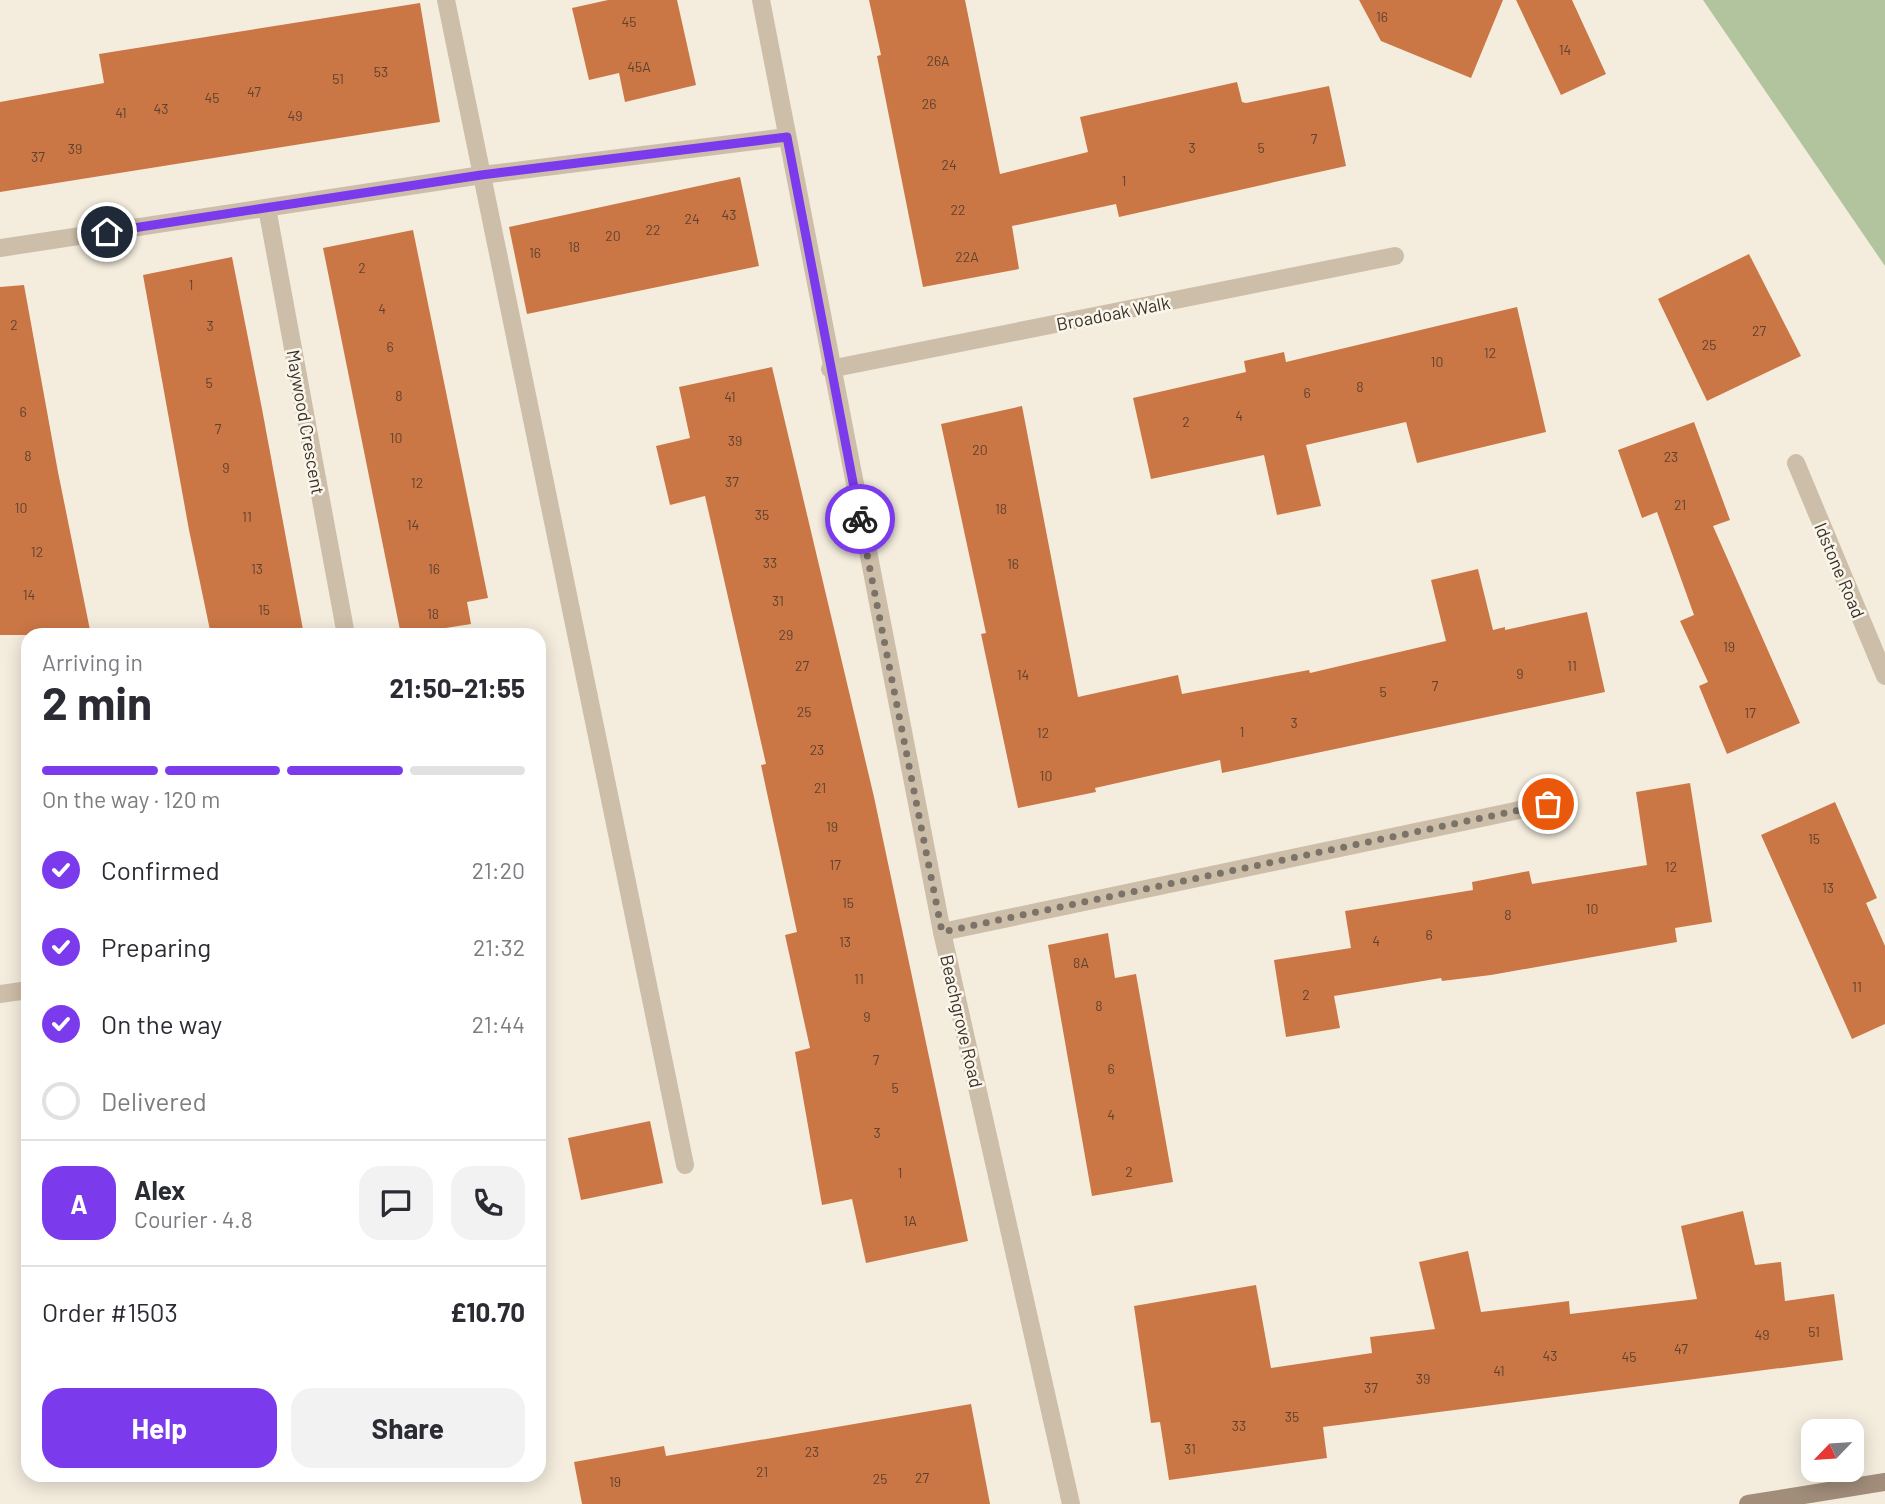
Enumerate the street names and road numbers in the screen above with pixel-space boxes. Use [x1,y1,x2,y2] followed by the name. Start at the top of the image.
[1054,291,1172,335] street label: Broadoak Walk
[282,348,330,496] street label: Maywood Crescent
[1810,519,1870,621] street label: Idstone Road
[936,952,988,1090] street label: Beachgrove Road

